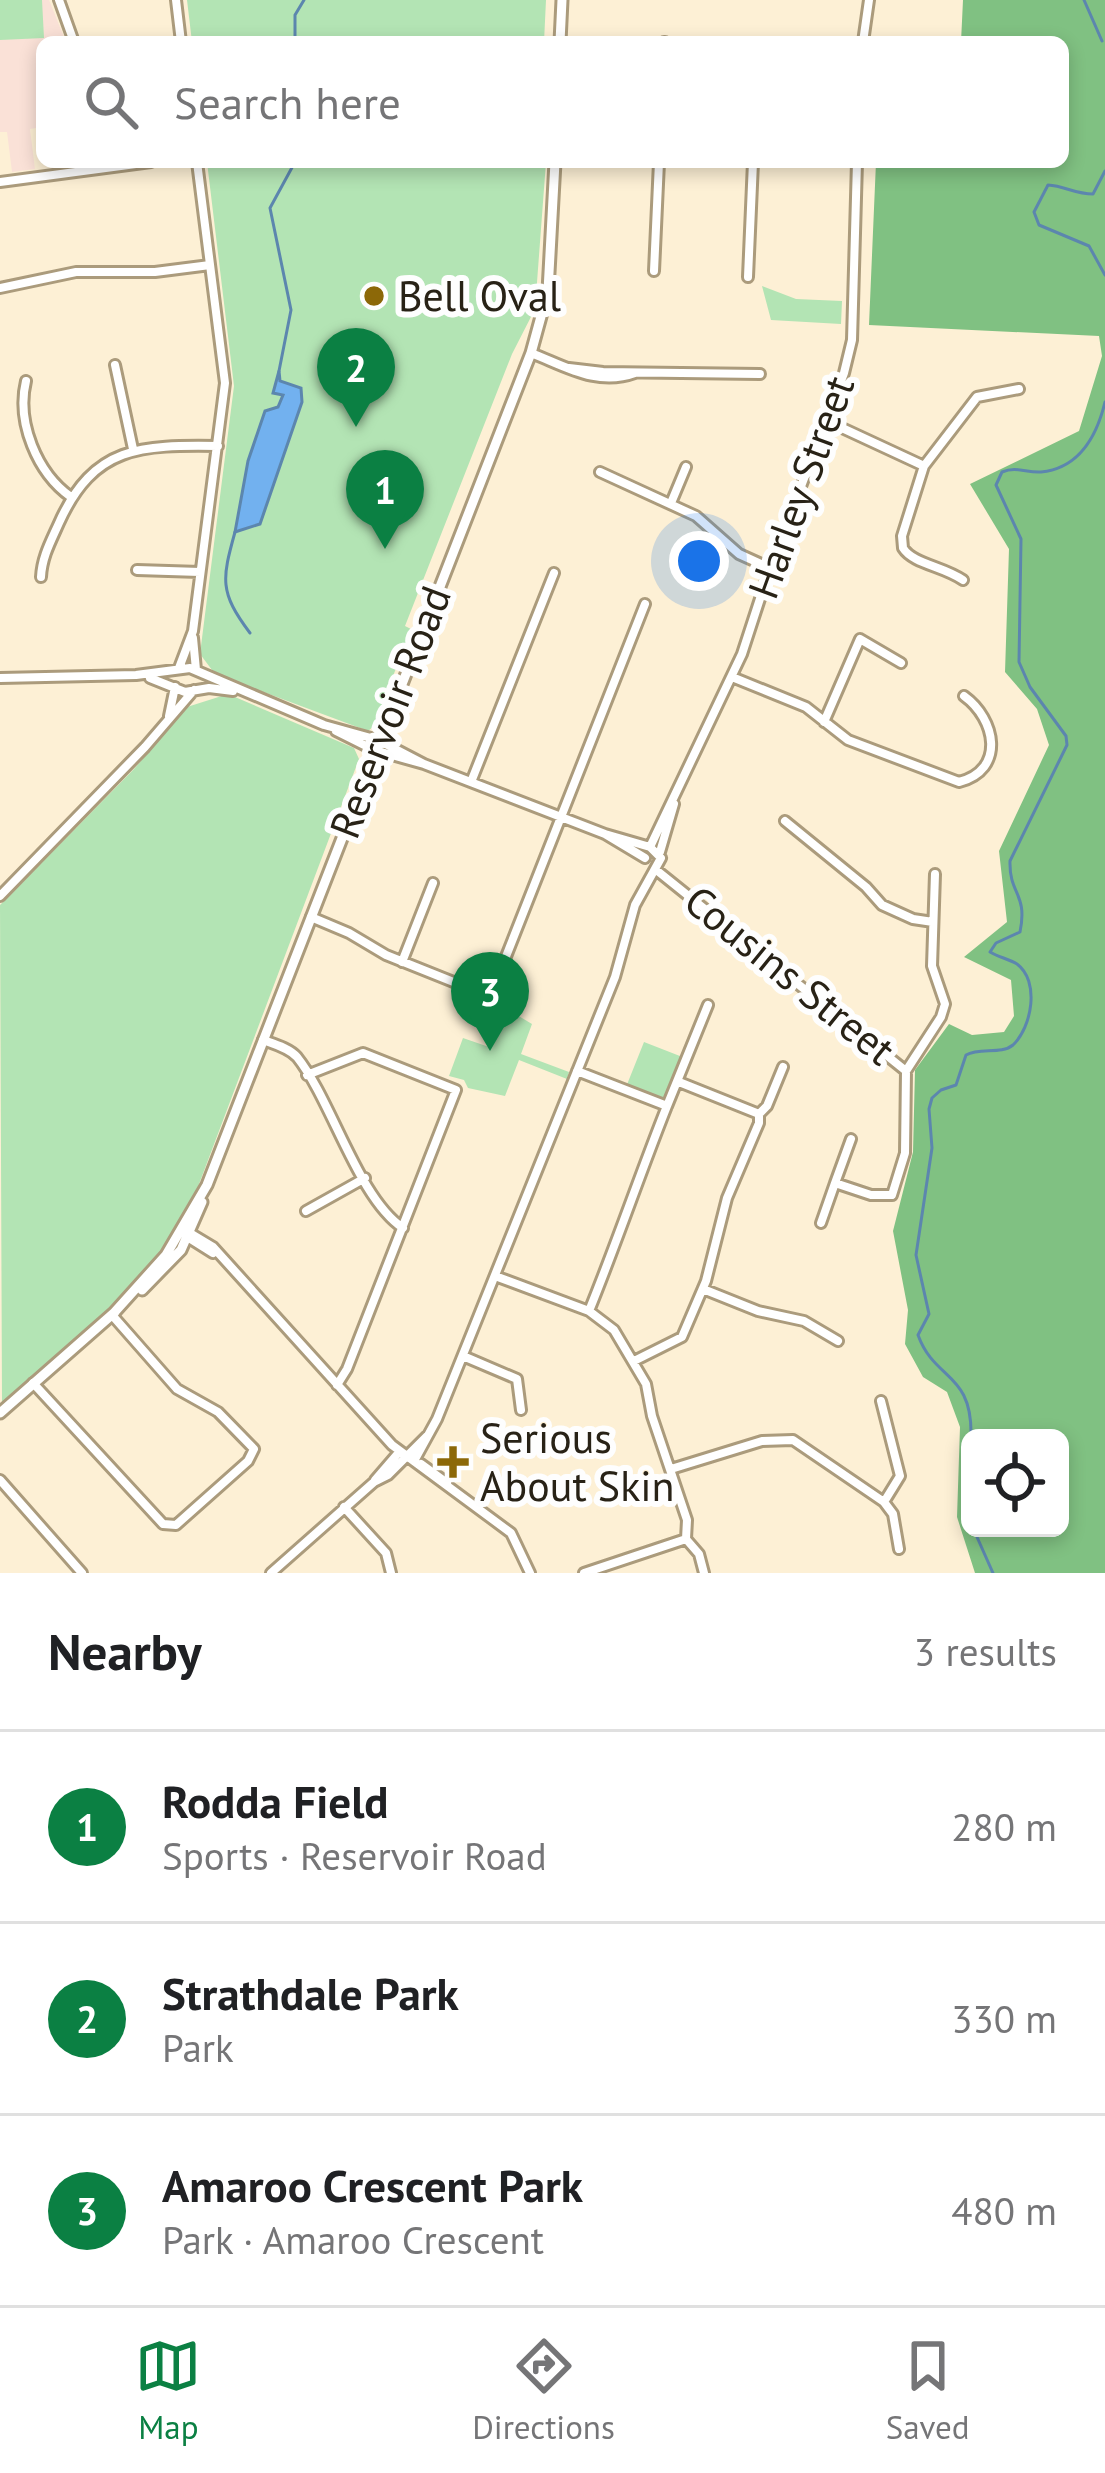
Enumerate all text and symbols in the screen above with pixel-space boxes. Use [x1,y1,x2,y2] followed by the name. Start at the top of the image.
[36,36,1069,168] search box
[78,69,144,135] icon: search
[174,73,401,131] text: Search here
[398,268,561,323] place label: Bell Oval
[361,283,387,309] marker: Bell Oval
[317,328,395,427] pin: 2
[735,368,866,606] street label: Harley Street
[346,450,424,549] pin: 1
[669,531,729,591] your location
[316,578,463,846] street label: Reservoir Road
[674,873,907,1076] street label: Cousins Street
[451,952,529,1051] pin: 3
[480,1410,675,1513] place label: Serious About Skin
[961,1429,1069,1537] map controls
[961,1429,1069,1537] button: locate
[437,1446,469,1478] marker: Serious About Skin
[48,1618,202,1684] text: Nearby
[914,1626,1057,1677] text: 3 results
[162,1772,389,1830] text: Rodda Field
[76,1801,98,1852] text: 1
[951,1801,1057,1852] text: 280 m
[162,1830,547,1881] text: Sports · Reservoir Road
[162,1964,459,2022] text: Strathdale Park
[76,1993,98,2044] text: 2
[951,1993,1057,2044] text: 330 m
[162,2022,234,2073] text: Park
[162,2156,583,2214] text: Amaroo Crescent Park
[76,2185,98,2236] text: 3
[951,2185,1057,2236] text: 480 m
[162,2214,544,2265] text: Park · Amaroo Crescent
[135,2333,201,2448] tab: Map
[472,2333,615,2448] tab: Directions
[886,2333,970,2448] tab: Saved

